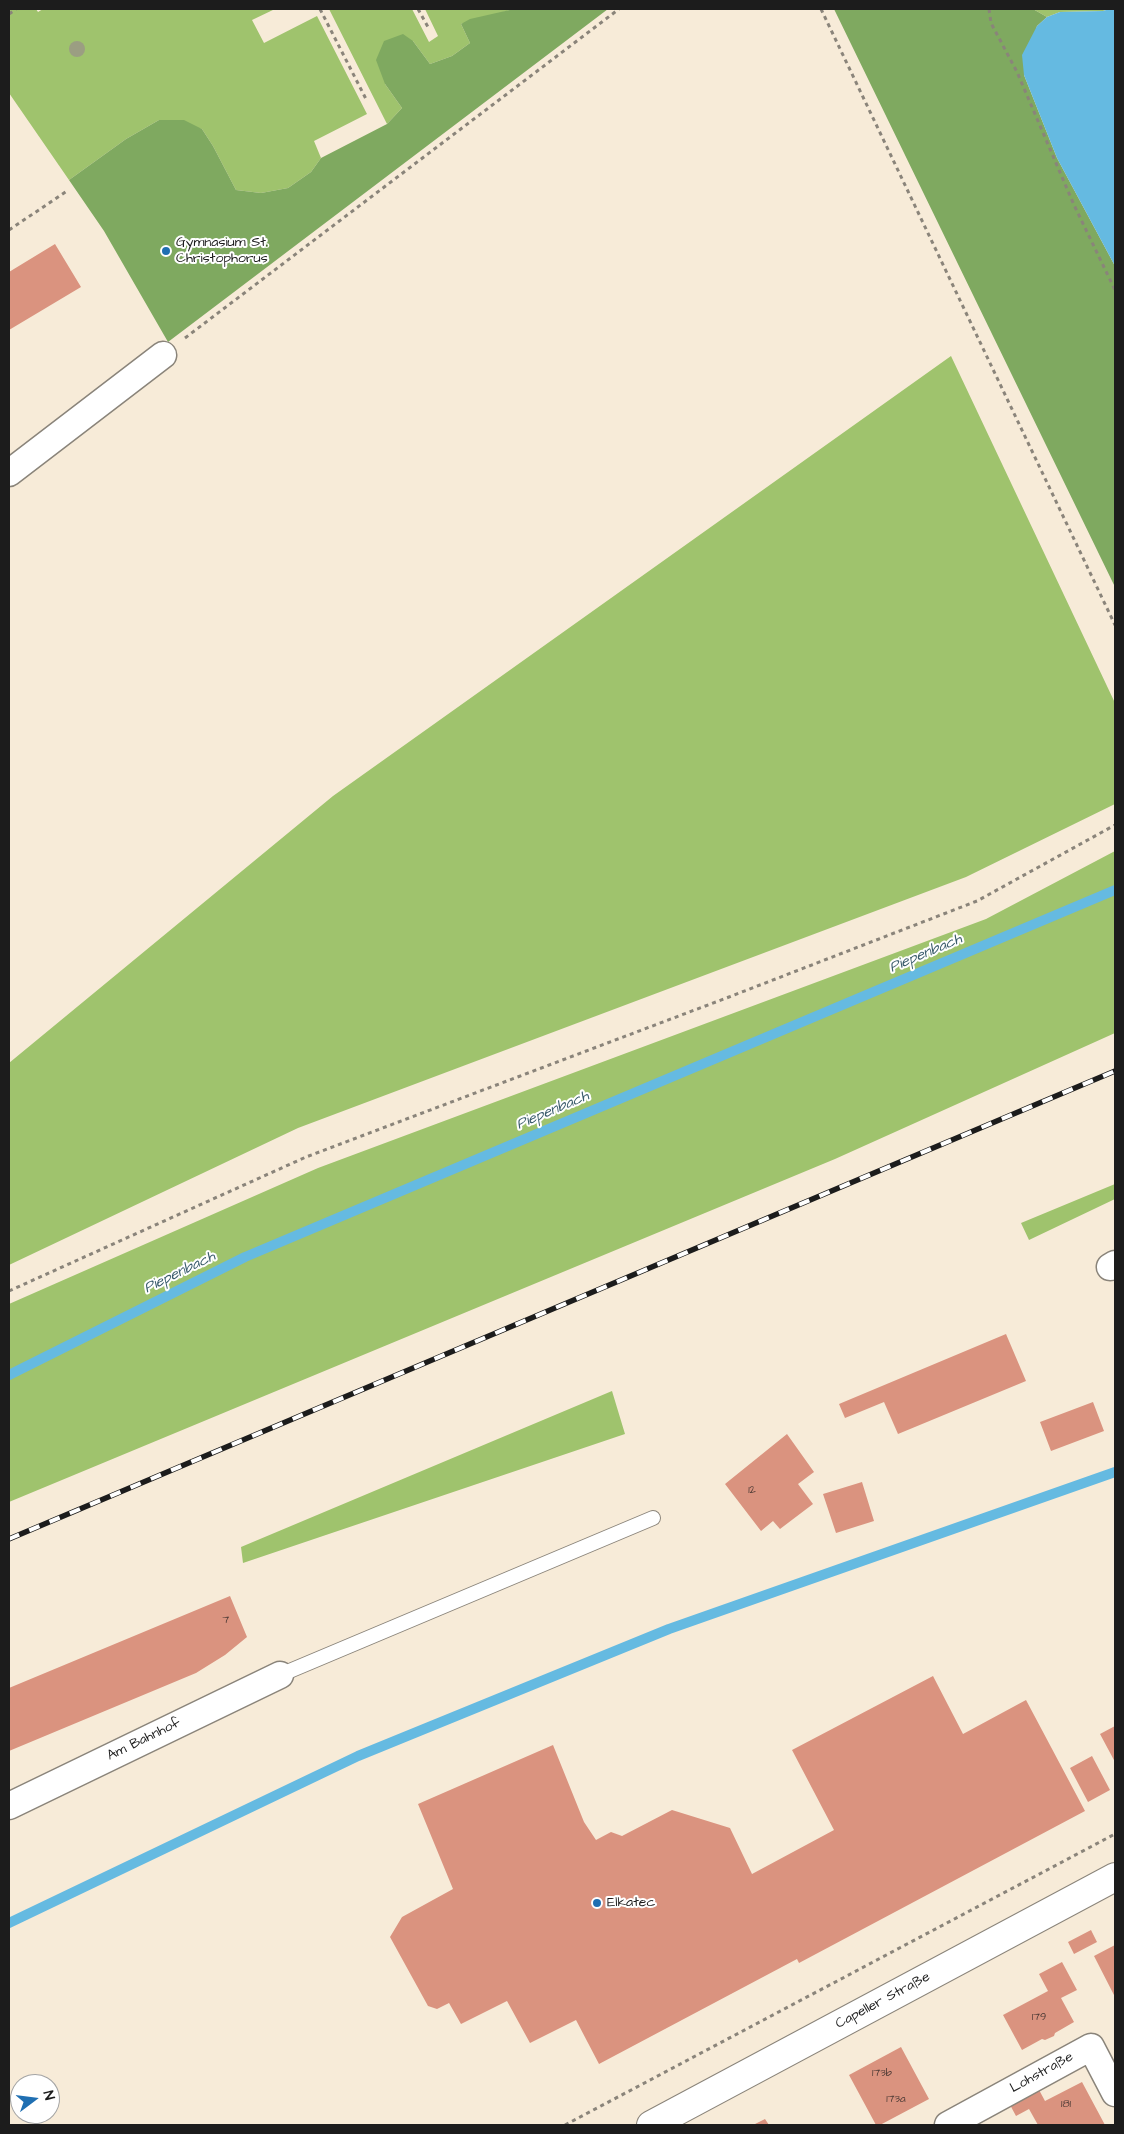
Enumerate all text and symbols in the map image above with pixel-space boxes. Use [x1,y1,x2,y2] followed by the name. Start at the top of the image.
[176,235,268,268] place label: Gymnasium St. Christophorus
[160,245,172,257] marker: Gymnasium St. Christophorus
[887,931,965,977] water label: Piepenbach
[514,1088,592,1134] water label: Piepenbach
[142,1248,218,1298] water label: Piepenbach
[748,1484,756,1498] house number: 12
[223,1614,229,1628] house number: 7
[105,1715,183,1765] street label: Am Bahnhof
[607,1895,655,1911] place label: Elkatec
[591,1897,603,1909] marker: Elkatec
[833,1969,933,2033] street label: Capeller Straße
[1032,2011,1046,2025] house number: 179
[1008,2049,1076,2097] street label: Lohstraße
[872,2067,892,2081] house number: 173b
[10,2074,60,2124] north arrow
[38,2089,59,2102] text: N
[886,2093,906,2107] house number: 173a
[1061,2098,1071,2112] house number: 181

